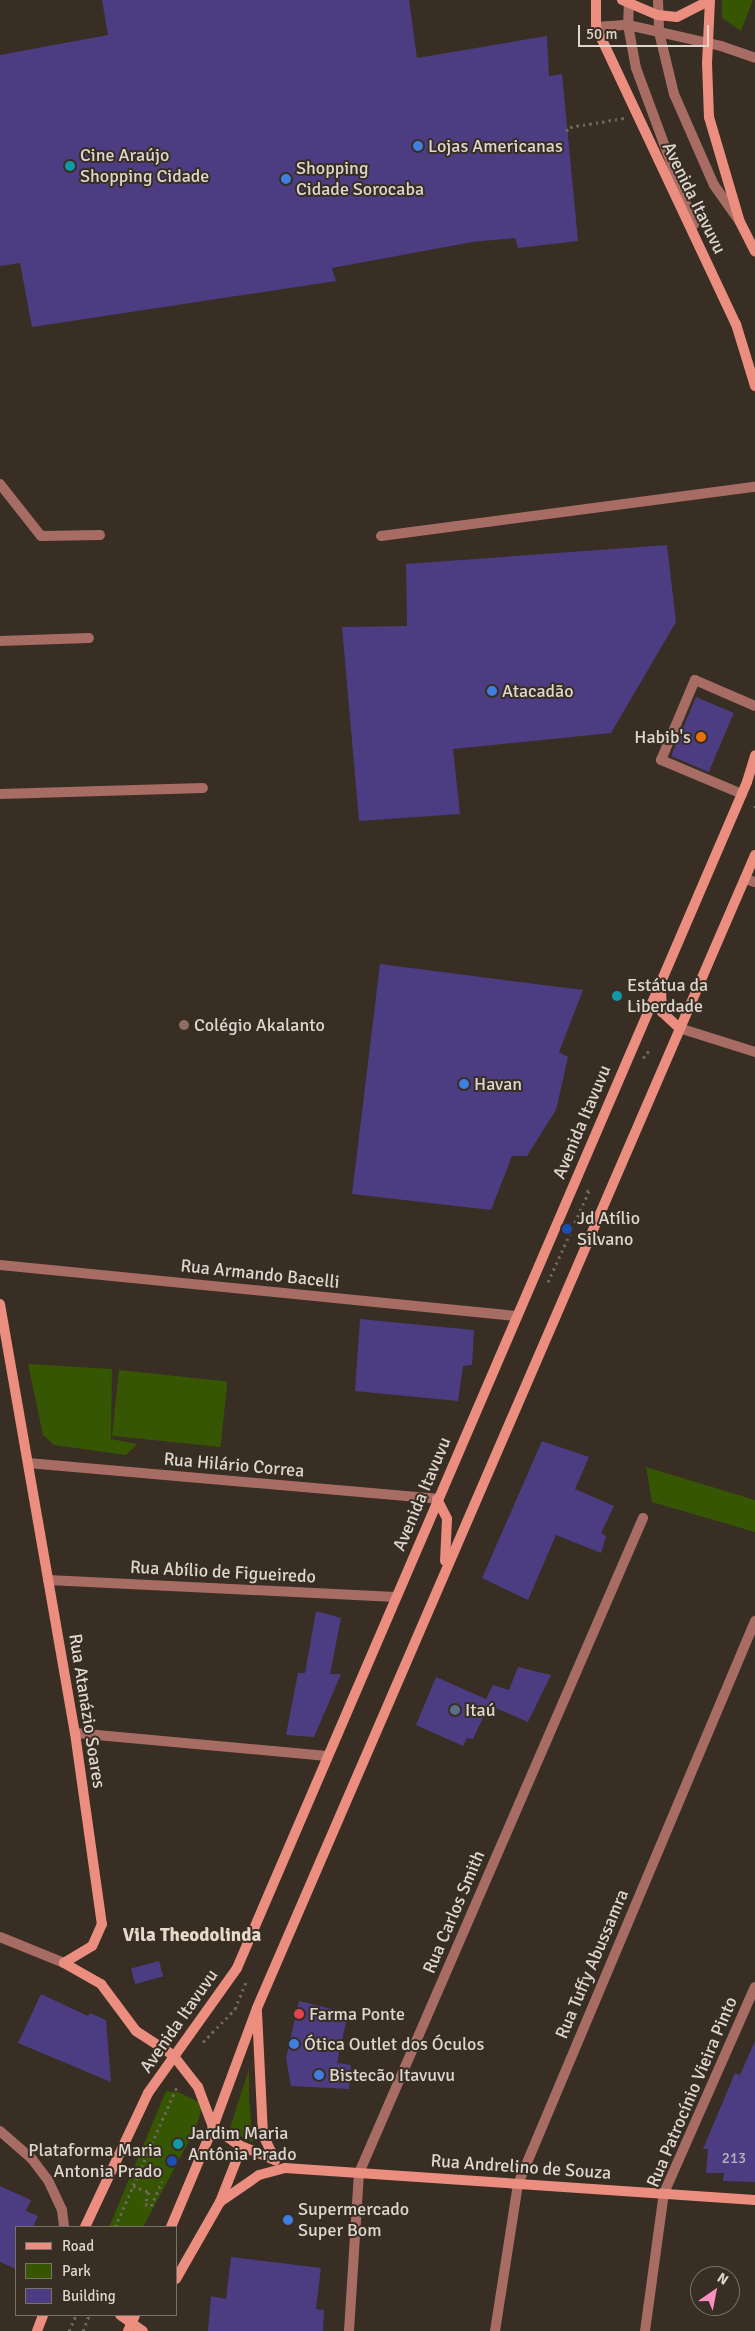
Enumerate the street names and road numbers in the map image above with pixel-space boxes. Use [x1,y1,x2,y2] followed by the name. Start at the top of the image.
[658,139,730,257] street label: Avenida Itavuvu
[548,1062,616,1182] street label: Avenida Itavuvu
[179,1255,341,1293] street label: Rua Armando Bacelli
[388,1434,456,1554] street label: Avenida Itavuvu
[163,1448,305,1482] street label: Rua Hilário Correa
[129,1556,317,1588] street label: Rua Abílio de Figueiredo
[64,1632,110,1790] street label: Rua Atanázio Soares
[418,1847,490,1977] street label: Rua Carlos Smith
[551,1886,633,2042] street label: Rua Tuffy Abussamra
[135,1965,223,2077] street label: Avenida Itavuvu
[642,1994,742,2190] street label: Rua Patrocínio Vieira Pinto
[430,2150,612,2184] street label: Rua Andrelino de Souza

